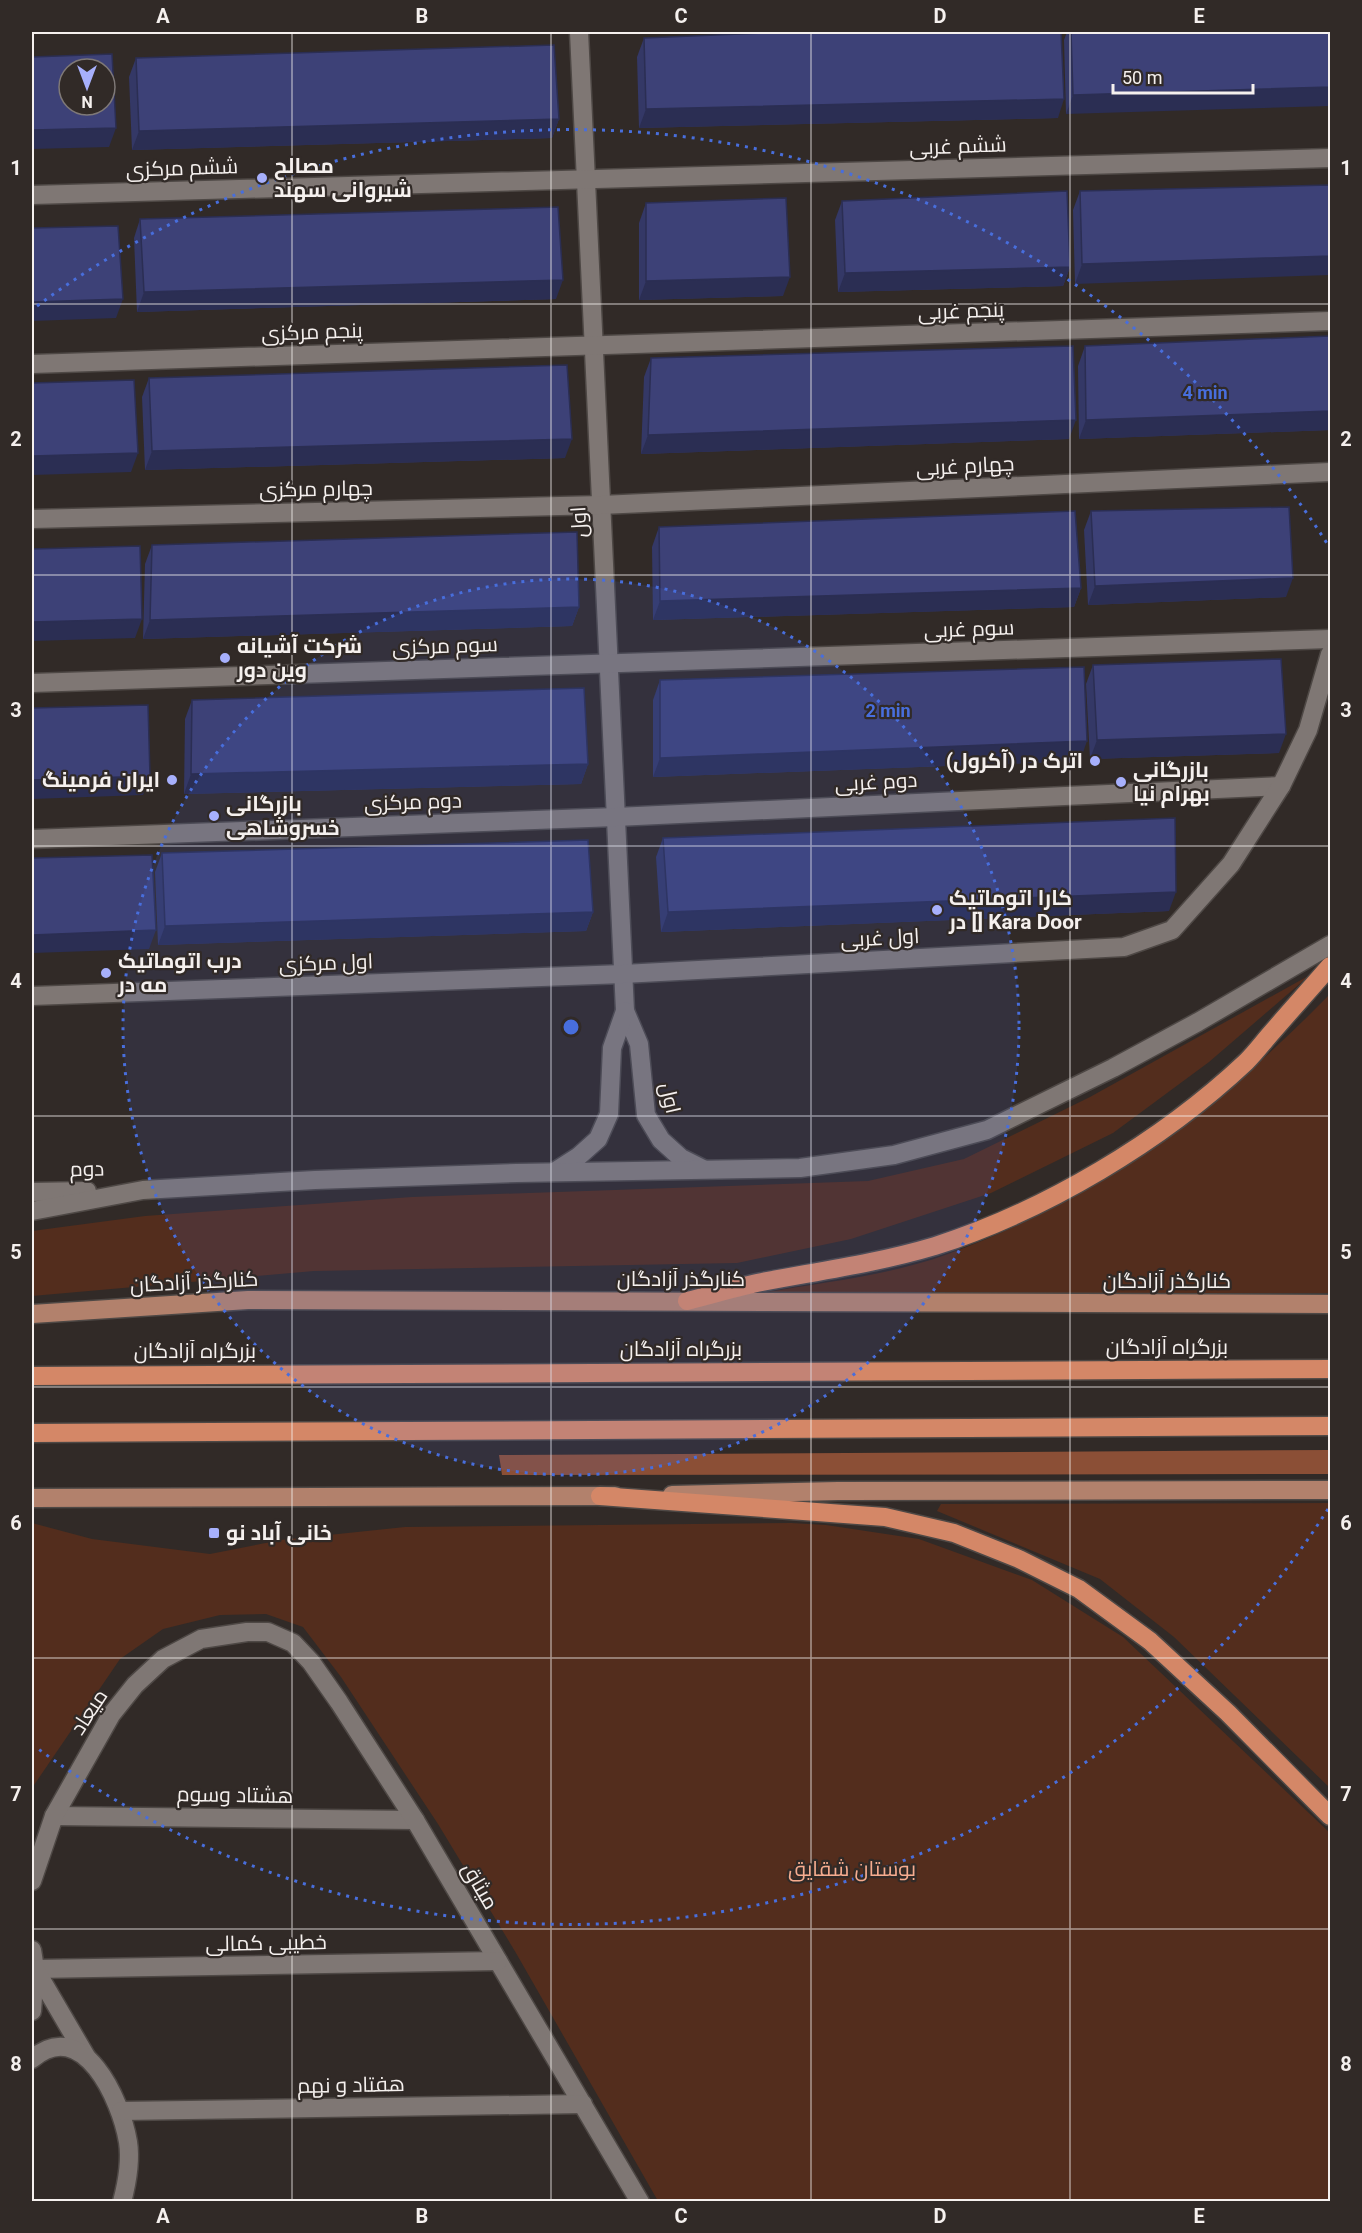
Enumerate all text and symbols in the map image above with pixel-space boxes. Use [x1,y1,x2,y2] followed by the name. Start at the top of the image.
[156,4,170,28] text: A
[416,4,428,28] text: B
[674,4,688,28] text: C
[934,4,947,28] text: D
[1193,4,1205,28] text: E
[57,57,117,117] north arrow
[1113,57,1252,95] scale bar
[1122,67,1162,88] text: 50 m
[81,92,93,111] text: N
[909,132,1007,162] street label: ششم غربی
[125,154,239,184] street label: ششم مرکزی
[274,154,412,203] place label: مصالح شیروانی سهند
[10,156,22,180] text: 1
[1340,156,1352,180] text: 1
[255,171,269,185] marker: مصالح شیروانی سهند
[917,297,1005,326] street label: پنجم غربی
[261,318,364,348] street label: پنجم مرکزی
[1182,382,1228,403] text: 4 min
[10,427,22,451] text: 2
[1340,427,1352,451] text: 2
[915,451,1015,483] street label: چهارم غربی
[259,476,373,504] street label: چهارم مرکزی
[566,506,593,538] street label: اول
[923,615,1015,645] street label: سوم غربی
[392,632,498,662] street label: سوم مرکزی
[236,634,362,683] place label: شرکت آشیانه وین دور
[218,651,232,665] marker: شرکت آشیانه وین دور
[10,698,22,722] text: 3
[1340,698,1352,722] text: 3
[865,700,911,721] text: 2 min
[946,749,1083,774] place label: اترک در (آکرول)
[1088,754,1102,768] marker: اترک در (آکرول)
[1133,758,1210,808] place label: بازرگانی بهرام نیا
[42,768,160,792] place label: ایران فرمینگ
[834,768,918,798] street label: دوم غربی
[165,773,179,787] marker: ایران فرمینگ
[1114,775,1128,789] marker: بازرگانی بهرام نیا
[364,788,462,818] street label: دوم مرکزی
[226,792,340,841] place label: بازرگانی خسروشاهی
[207,809,221,823] marker: بازرگانی خسروشاهی
[948,886,1082,934] place label: کارا اتوماتیک در [] Kara Door
[930,903,944,917] marker: کارا اتوماتیک در [] Kara Door
[840,924,920,953] street label: اول غربی
[117,949,242,997] place label: درب اتوماتیک مه در
[278,949,374,978] street label: اول مرکزی
[99,966,113,980] marker: درب اتوماتیک مه در
[10,969,22,993] text: 4
[1340,969,1352,993] text: 4
[561,1017,581,1037] centre of rings
[654,1080,685,1116] street label: اول
[69,1157,105,1183] street label: دوم
[10,1240,22,1264] text: 5
[1340,1240,1352,1264] text: 5
[129,1267,259,1298] street label: کنارگذر آزادگان
[617,1267,745,1292] street label: کنارگذر آزادگان
[1103,1269,1231,1294] street label: کنارگذر آزادگان
[1106,1335,1228,1360] street label: بزرگراه آزادگان
[620,1337,742,1362] street label: بزرگراه آزادگان
[134,1339,256,1364] street label: بزرگراه آزادگان
[10,1511,22,1535] text: 6
[1340,1511,1352,1535] text: 6
[226,1521,332,1546] place label: خانی آباد نو
[207,1526,221,1540] marker: خانی آباد نو
[65,1685,113,1739] street label: میعاد
[10,1782,22,1806] text: 7
[176,1782,293,1810] street label: هشتاد وسوم
[1340,1782,1352,1806] text: 7
[788,1857,916,1882] park label: بوستان شقایق
[456,1858,503,1914] street label: میثاق
[205,1930,327,1957] street label: خطیبی کمالی
[10,2052,22,2076] text: 8
[1340,2052,1352,2076] text: 8
[297,2072,405,2100] street label: هفتاد و نهم
[156,2204,170,2228] text: A
[416,2204,428,2228] text: B
[674,2204,688,2228] text: C
[934,2204,947,2228] text: D
[1193,2204,1205,2228] text: E

